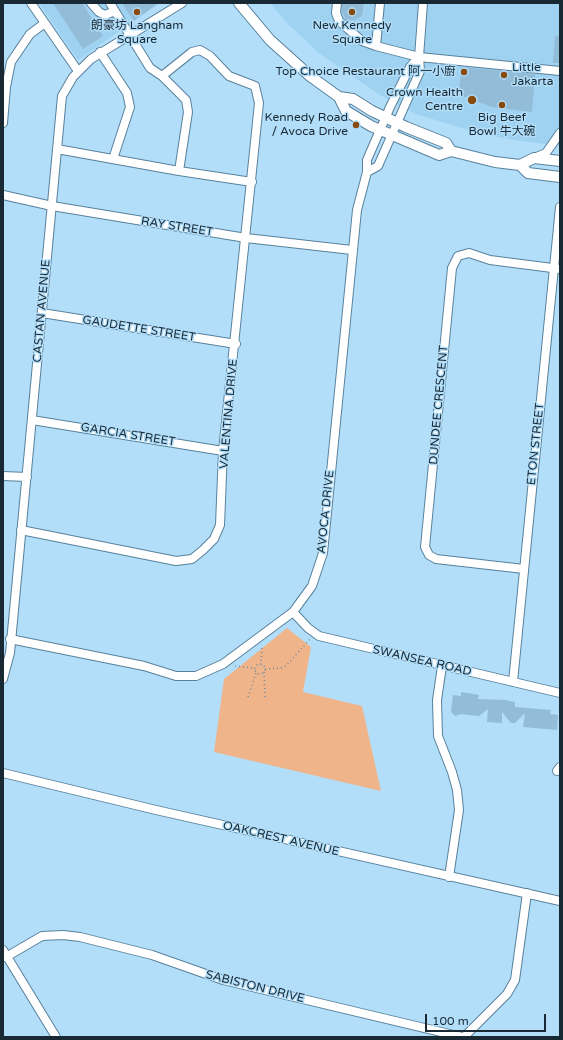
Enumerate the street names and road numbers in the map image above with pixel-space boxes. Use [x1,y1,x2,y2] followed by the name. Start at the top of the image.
[140,214,214,240] street label: RAY STREET
[30,259,54,363] street label: CASTAN AVENUE
[81,313,197,345] street label: GAUDETTE STREET
[427,345,451,465] street label: DUNDEE CRESCENT
[217,358,241,470] street label: VALENTINA DRIVE
[525,402,547,486] street label: ETON STREET
[80,420,176,450] street label: GARCIA STREET
[314,470,338,554] street label: AVOCA DRIVE
[371,643,473,679] street label: SWANSEA ROAD
[221,819,341,859] street label: OAKCREST AVENUE
[204,968,306,1006] street label: SABISTON DRIVE

